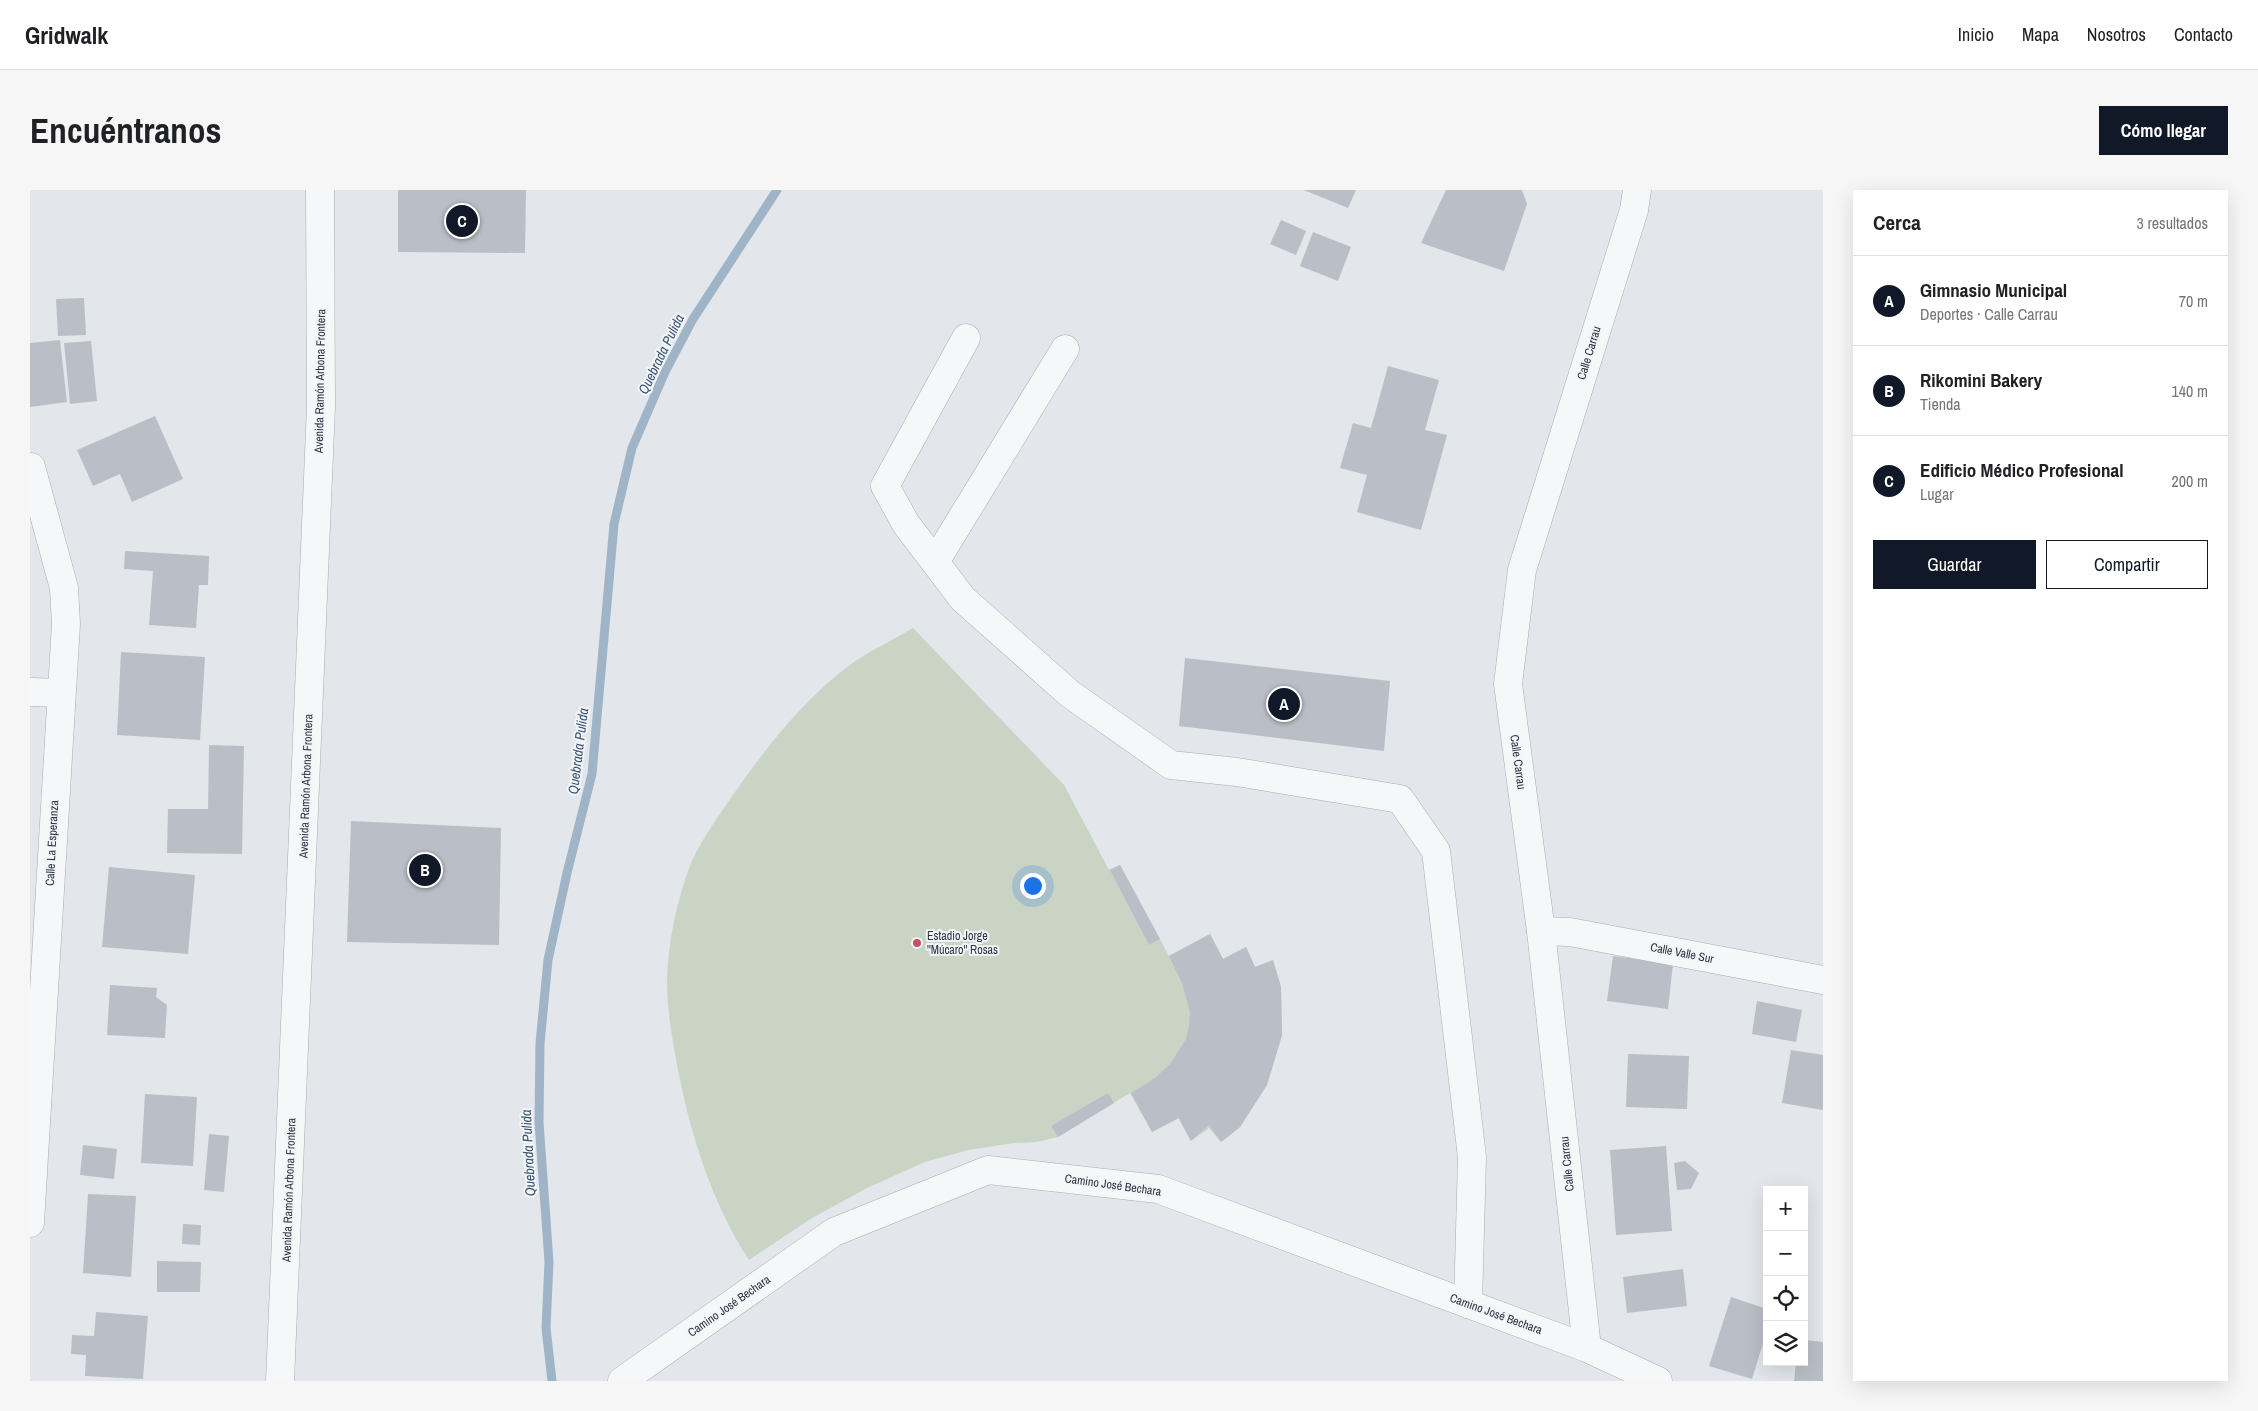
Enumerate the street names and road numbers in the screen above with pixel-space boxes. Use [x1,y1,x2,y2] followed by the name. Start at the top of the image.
[311,308,329,454] street label: Avenida Ramón Arbona Frontera
[1573,324,1605,382] street label: Calle Carrau
[295,713,317,859] street label: Avenida Ramón Arbona Frontera
[1506,734,1530,790] street label: Calle Carrau
[42,799,62,886] street label: Calle La Esperanza
[1649,939,1716,967] street label: Calle Valle Sur
[278,1117,300,1263] street label: Avenida Ramón Arbona Frontera
[1556,1136,1578,1192] street label: Calle Carrau
[1064,1170,1163,1200] street label: Camino José Bechara
[685,1271,774,1340] street label: Camino José Bechara
[1448,1290,1545,1338] street label: Camino José Bechara

